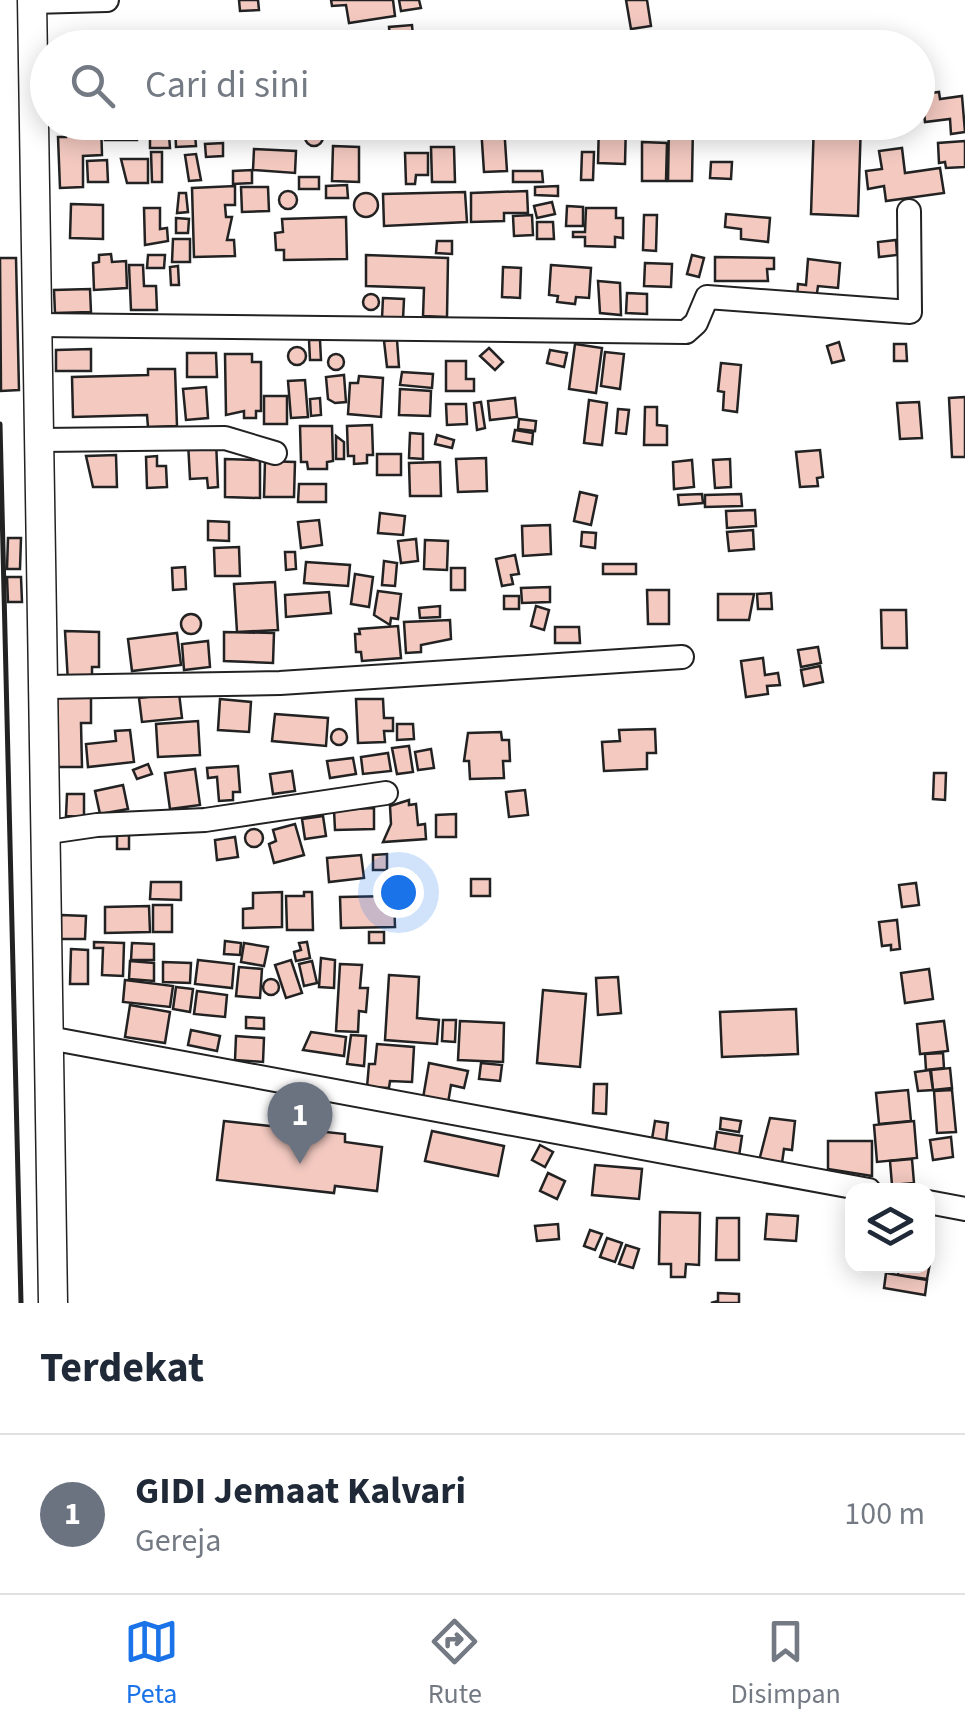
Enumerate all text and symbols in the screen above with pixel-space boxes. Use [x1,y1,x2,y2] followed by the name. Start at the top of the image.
[30,30,935,140] search box
[65,58,120,113] icon: search
[145,58,309,112] text: Cari di sini
[373,867,424,918] your location
[268,1082,332,1164] pin: 1
[845,1183,935,1273] map controls
[845,1183,935,1273] button: layers
[40,1338,204,1398] text: Terdekat
[135,1464,466,1518] text: GIDI Jemaat Kalvari
[64,1491,81,1537] text: 1
[844,1491,925,1537] text: 100 m
[135,1518,221,1564] text: Gereja
[124,1614,179,1714] tab: Peta
[427,1614,482,1714] tab: Rute
[730,1614,841,1714] tab: Disimpan

